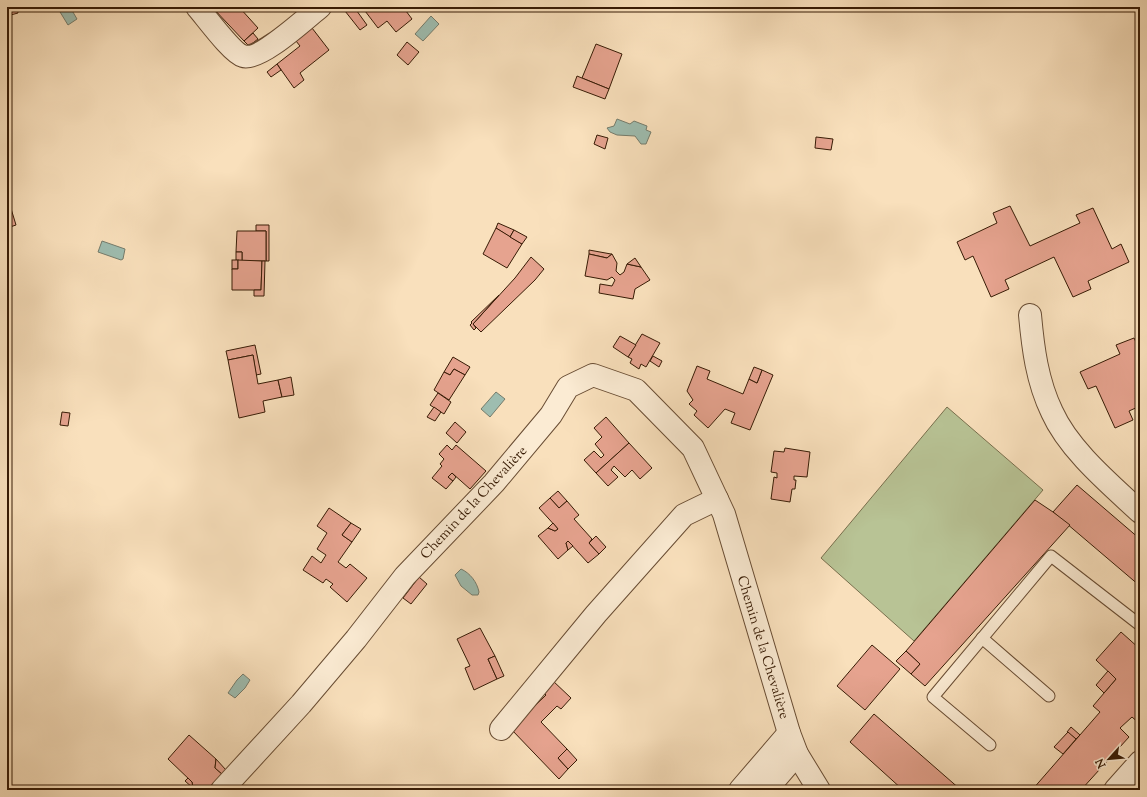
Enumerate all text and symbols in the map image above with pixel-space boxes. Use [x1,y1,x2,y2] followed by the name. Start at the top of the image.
[416,442,533,565] street label: Chemin de la Chevalière
[731,573,793,722] street label: Chemin de la Chevalière
[1089,739,1129,779] north arrow
[1092,755,1111,772] text: N

